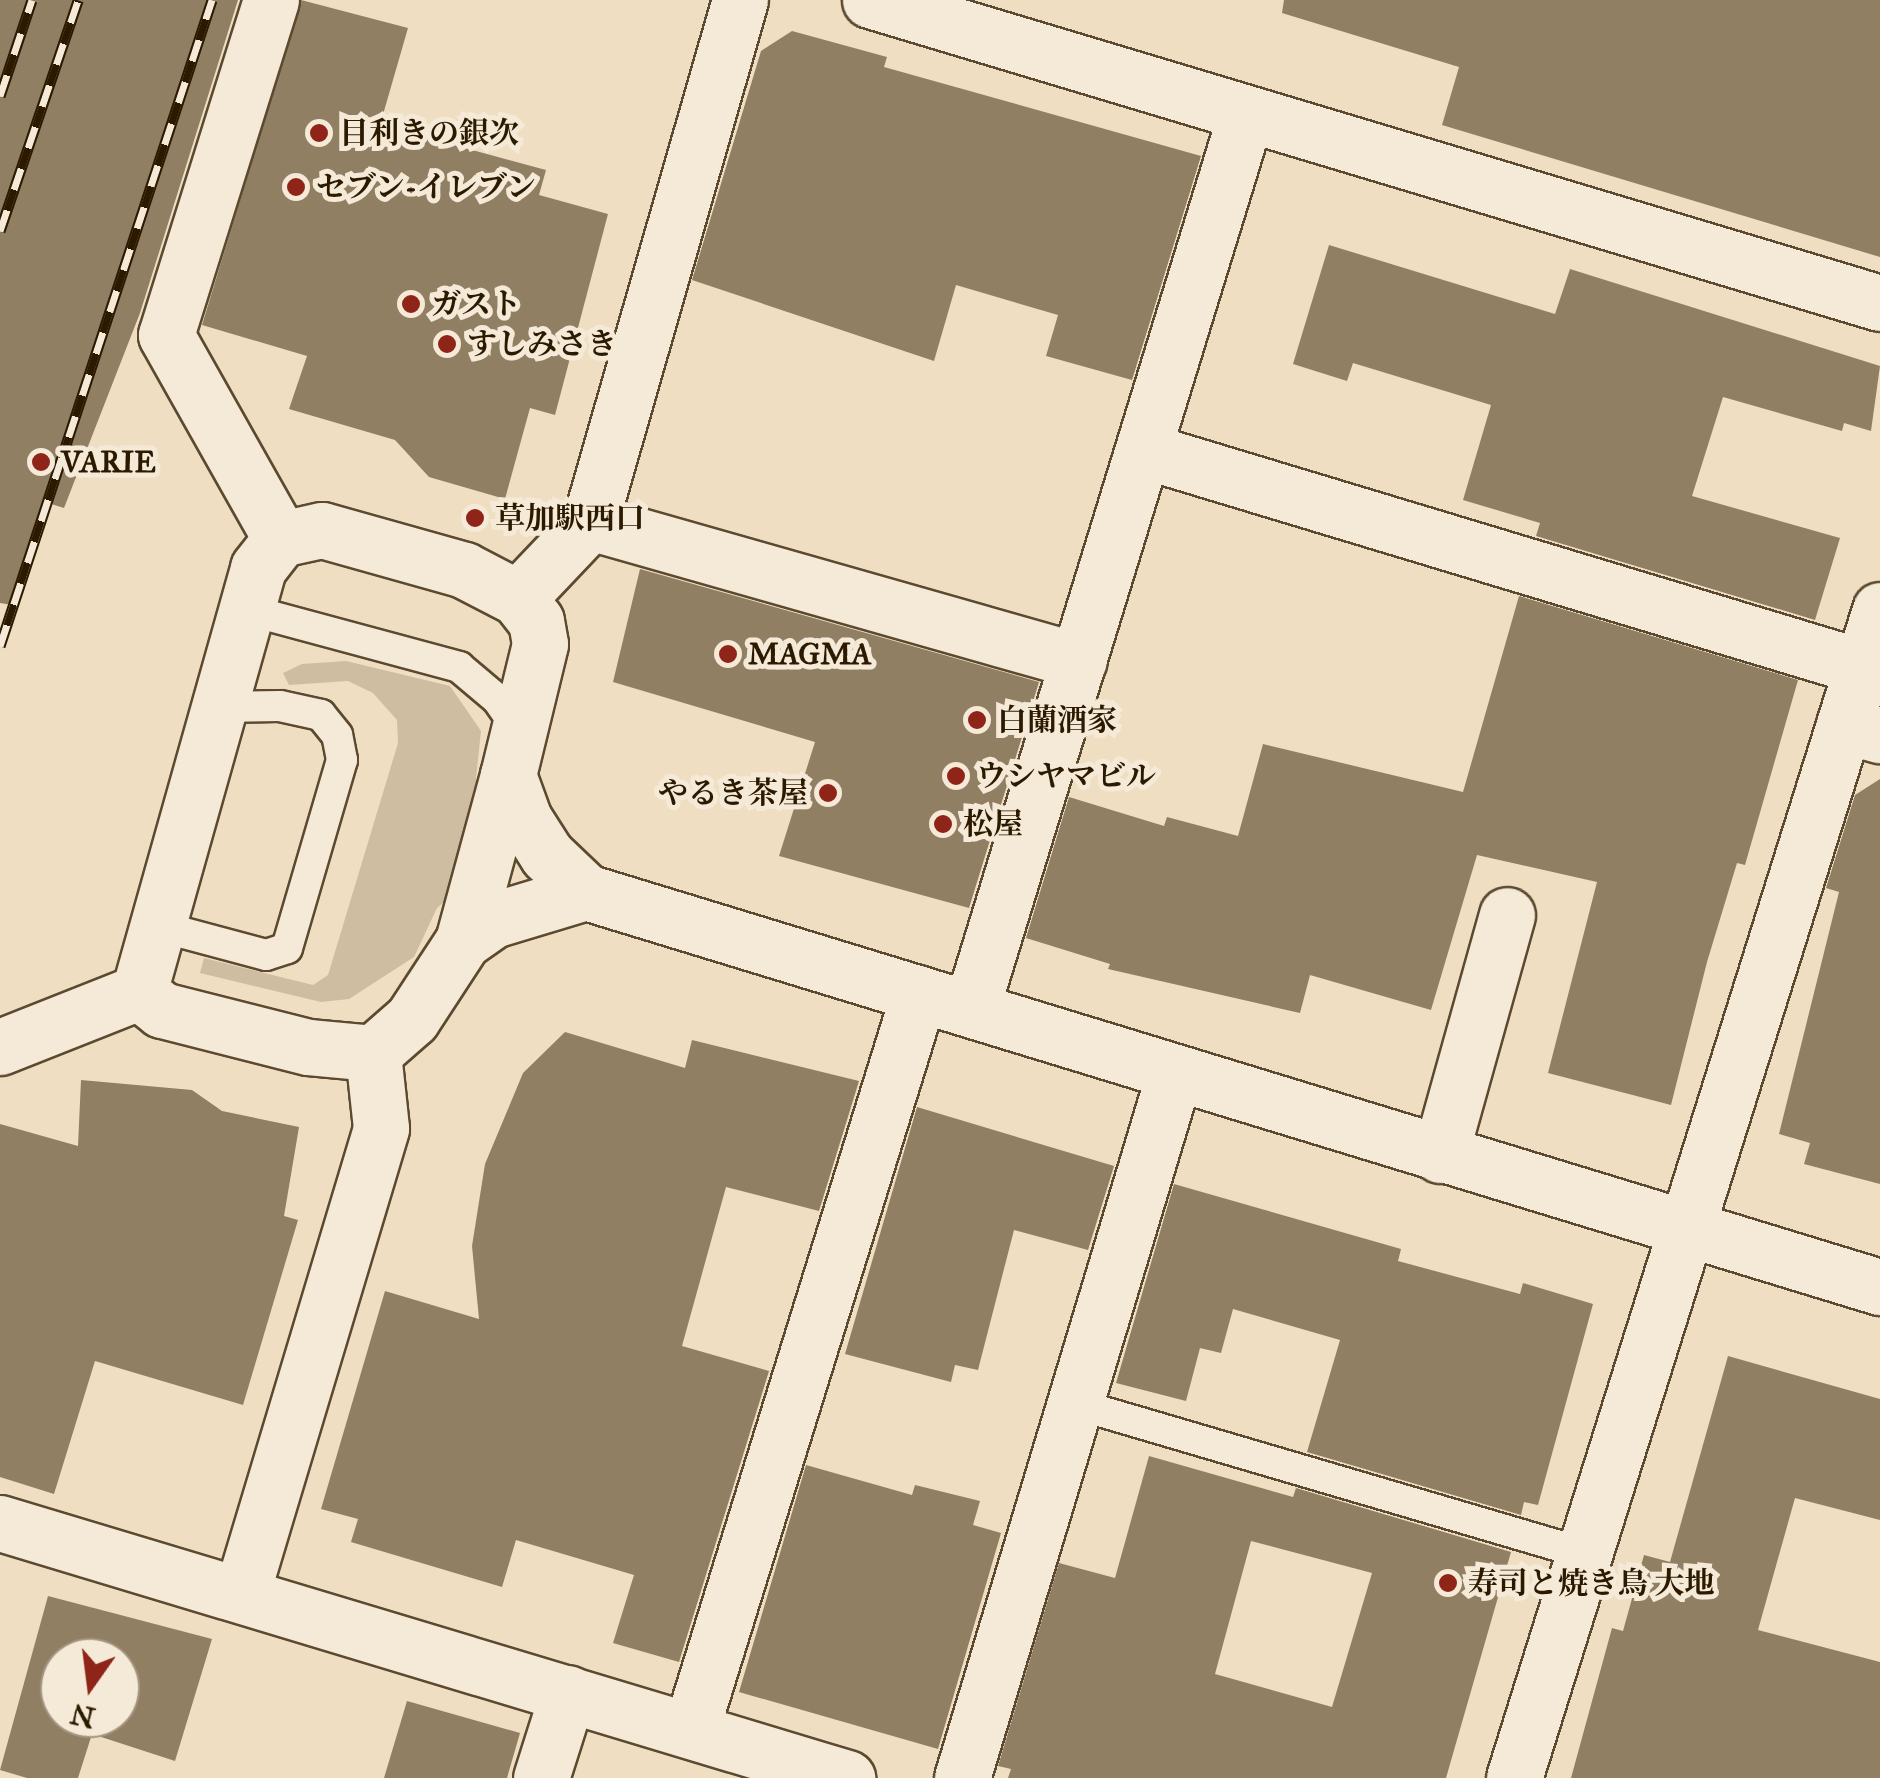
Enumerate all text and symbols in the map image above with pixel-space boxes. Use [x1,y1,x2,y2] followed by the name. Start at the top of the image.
[339,115,519,151] place label: 目利きの銀次
[308,122,330,144] marker: 目利きの銀次
[316,169,538,205] place label: セブン-イレブン
[285,176,307,198] marker: セブン-イレブン
[431,286,521,322] place label: ガスト
[400,293,422,315] marker: ガスト
[467,326,617,362] place label: すしみさき
[436,333,458,355] marker: すしみさき
[61,444,156,480] place label: VARIE
[30,451,52,473] marker: VARIE
[495,500,645,536] place label: 草加駅西口
[464,507,486,529] marker: 草加駅西口
[748,636,871,672] place label: MAGMA
[717,643,739,665] marker: MAGMA
[997,702,1117,738] place label: 白蘭酒家
[966,709,988,731] marker: 白蘭酒家
[976,758,1156,794] place label: ウシヤマビル
[945,765,967,787] marker: ウシヤマビル
[658,775,808,811] place label: やるき茶屋
[817,782,839,804] marker: やるき茶屋
[963,806,1023,842] place label: 松屋
[932,813,954,835] marker: 松屋
[1468,1565,1714,1601] place label: 寿司と焼き鳥 大地
[1437,1572,1459,1594] marker: 寿司と焼き鳥 大地
[40,1638,140,1738] north arrow
[67,1696,99,1736] text: N

